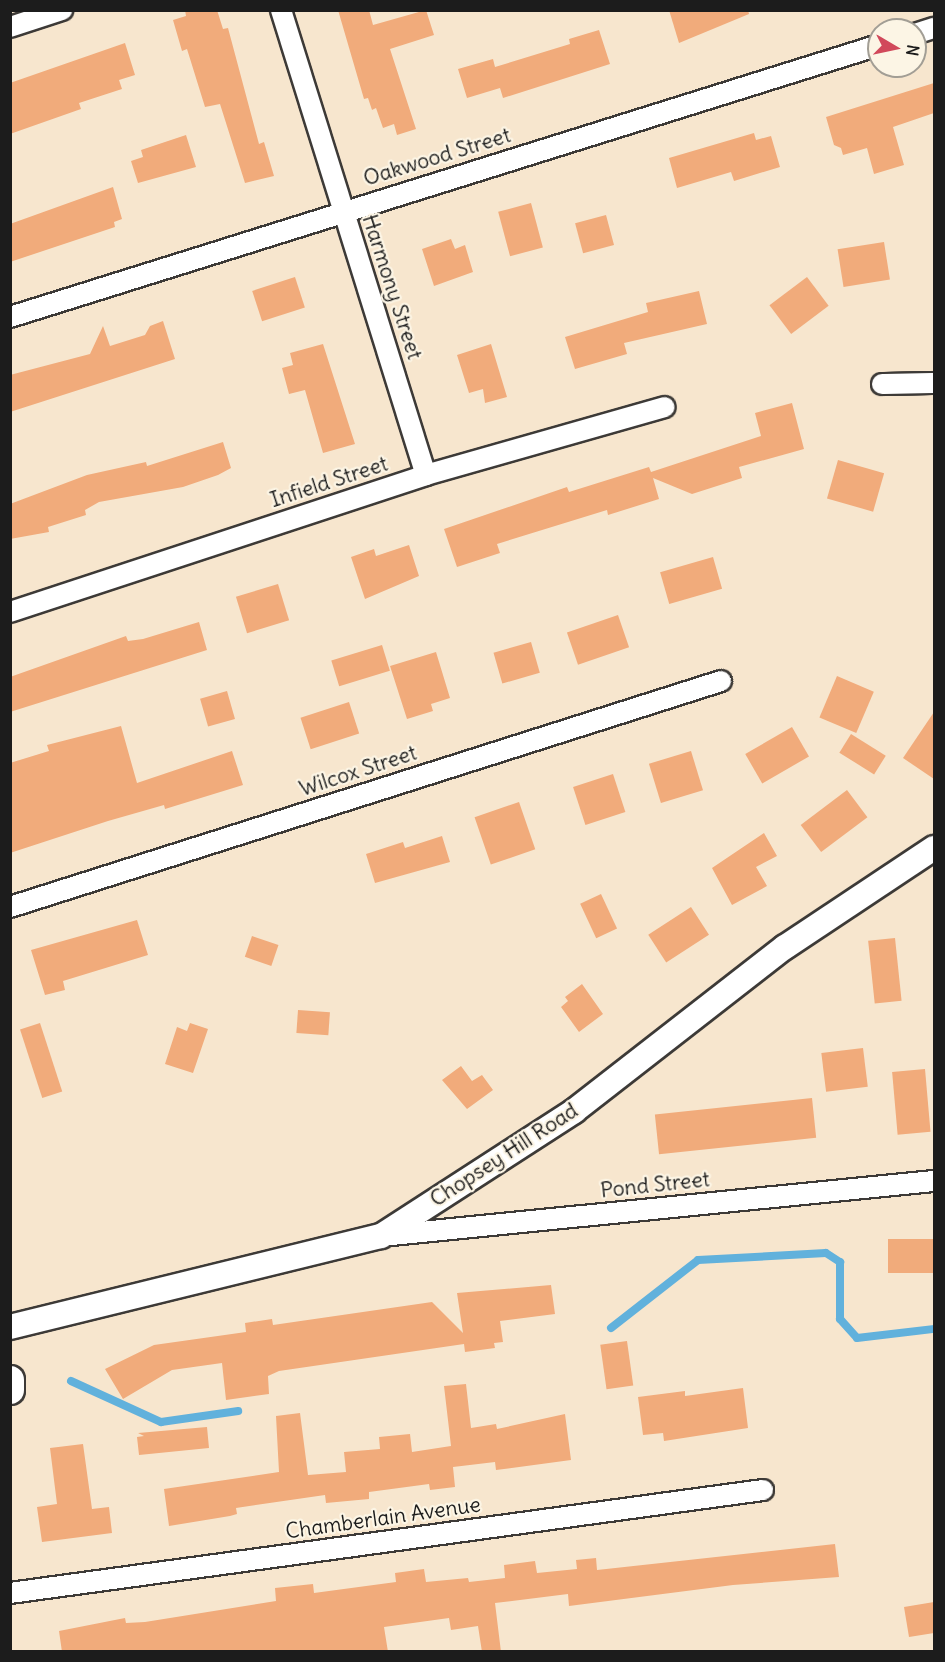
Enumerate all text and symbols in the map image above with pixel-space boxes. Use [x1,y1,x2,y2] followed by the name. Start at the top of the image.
[867,18,927,78] north arrow
[902,43,924,58] text: N
[360,123,514,191] street label: Oakwood Street
[357,211,427,363] street label: Harmony Street
[267,451,391,513] street label: Infield Street
[296,740,420,802] street label: Wilcox Street
[425,1098,583,1212] street label: Chopsey Hill Road
[599,1167,711,1203] street label: Pond Street
[284,1492,482,1544] street label: Chamberlain Avenue

